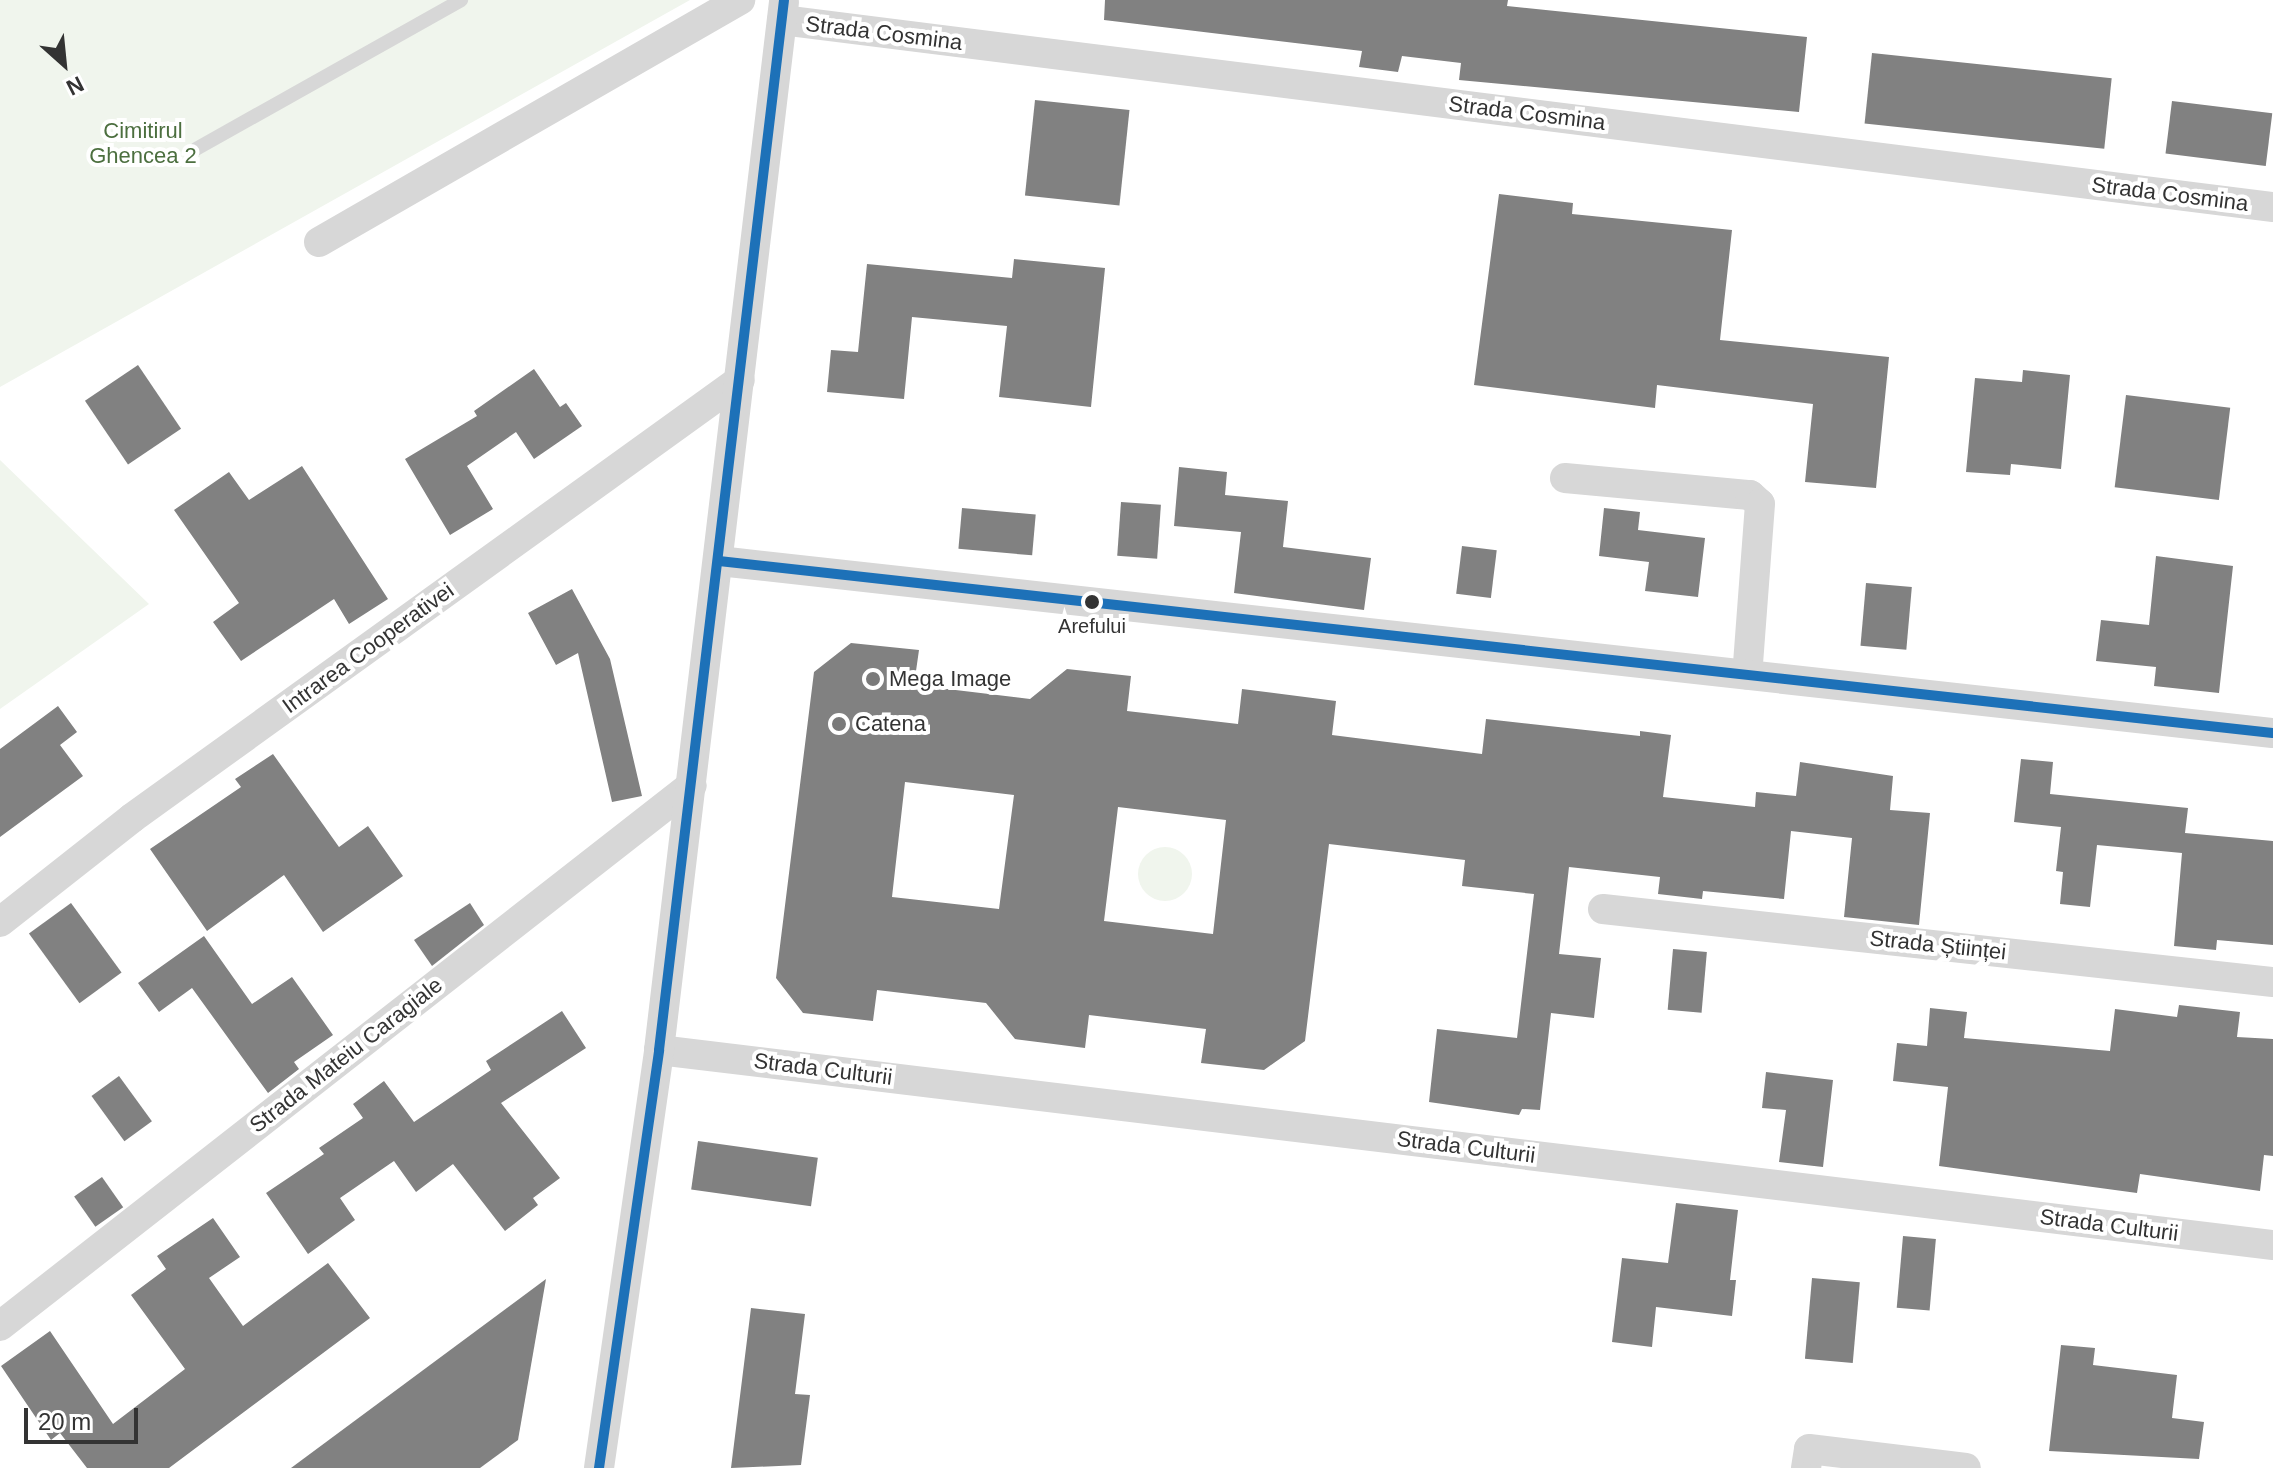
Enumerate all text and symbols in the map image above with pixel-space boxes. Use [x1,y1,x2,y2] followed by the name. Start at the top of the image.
[804,10,964,56] street label: Strada Cosmina
[24,24,104,104] north arrow
[62,71,88,101] text: N
[1447,90,1607,136] street label: Strada Cosmina
[89,117,197,168] park label: Cimitirul Ghencea 2
[2090,171,2250,217] street label: Strada Cosmina
[277,577,459,719] street label: Intrarea Cooperativei
[1084,594,1100,610] marker: Arefului
[1058,614,1126,638] place label: Arefului
[889,666,1011,692] place label: Mega Image
[864,670,882,688] marker: Mega Image
[855,711,926,737] place label: Catena
[830,715,848,733] marker: Catena
[1869,925,2007,965] street label: Strada Științei
[244,972,448,1138] street label: Strada Mateiu Caragiale
[752,1047,894,1091] street label: Strada Culturii
[1395,1125,1537,1169] street label: Strada Culturii
[2038,1203,2180,1247] street label: Strada Culturii
[28,1392,142,1442] scale bar
[38,1408,91,1435] text: 20 m

